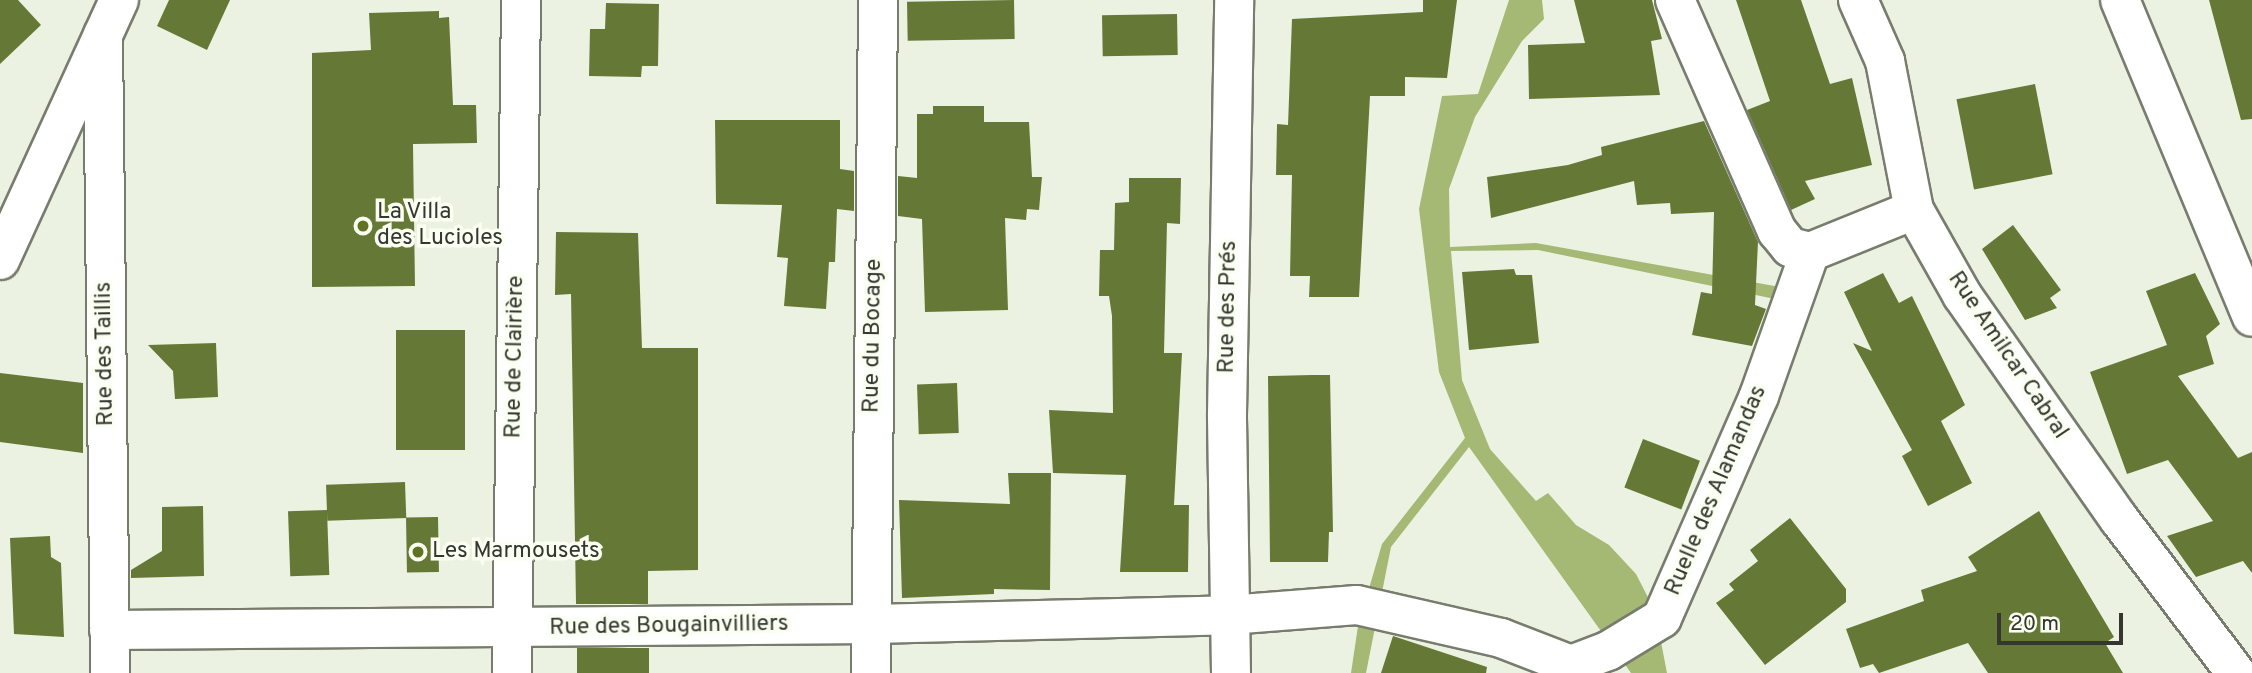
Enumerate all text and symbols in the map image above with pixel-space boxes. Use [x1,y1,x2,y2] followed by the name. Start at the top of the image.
[377,199,503,253] place label: La Villa des Lucioles
[355,218,371,234] marker: La Villa des Lucioles
[1214,240,1244,374] street label: Rue des Prés
[859,259,889,413] street label: Rue du Bocage
[1940,267,2074,445] street label: Rue Amilcar Cabral
[501,275,531,439] street label: Rue de Clairière
[91,281,121,427] street label: Rue des Taillis
[1660,381,1774,601] street label: Ruelle des Alamandas
[432,538,600,566] place label: Les Marmousets
[410,544,426,560] marker: Les Marmousets
[2000,600,2126,644] scale bar
[549,611,789,643] street label: Rue des Bougainvilliers
[2010,611,2059,638] text: 20 m

